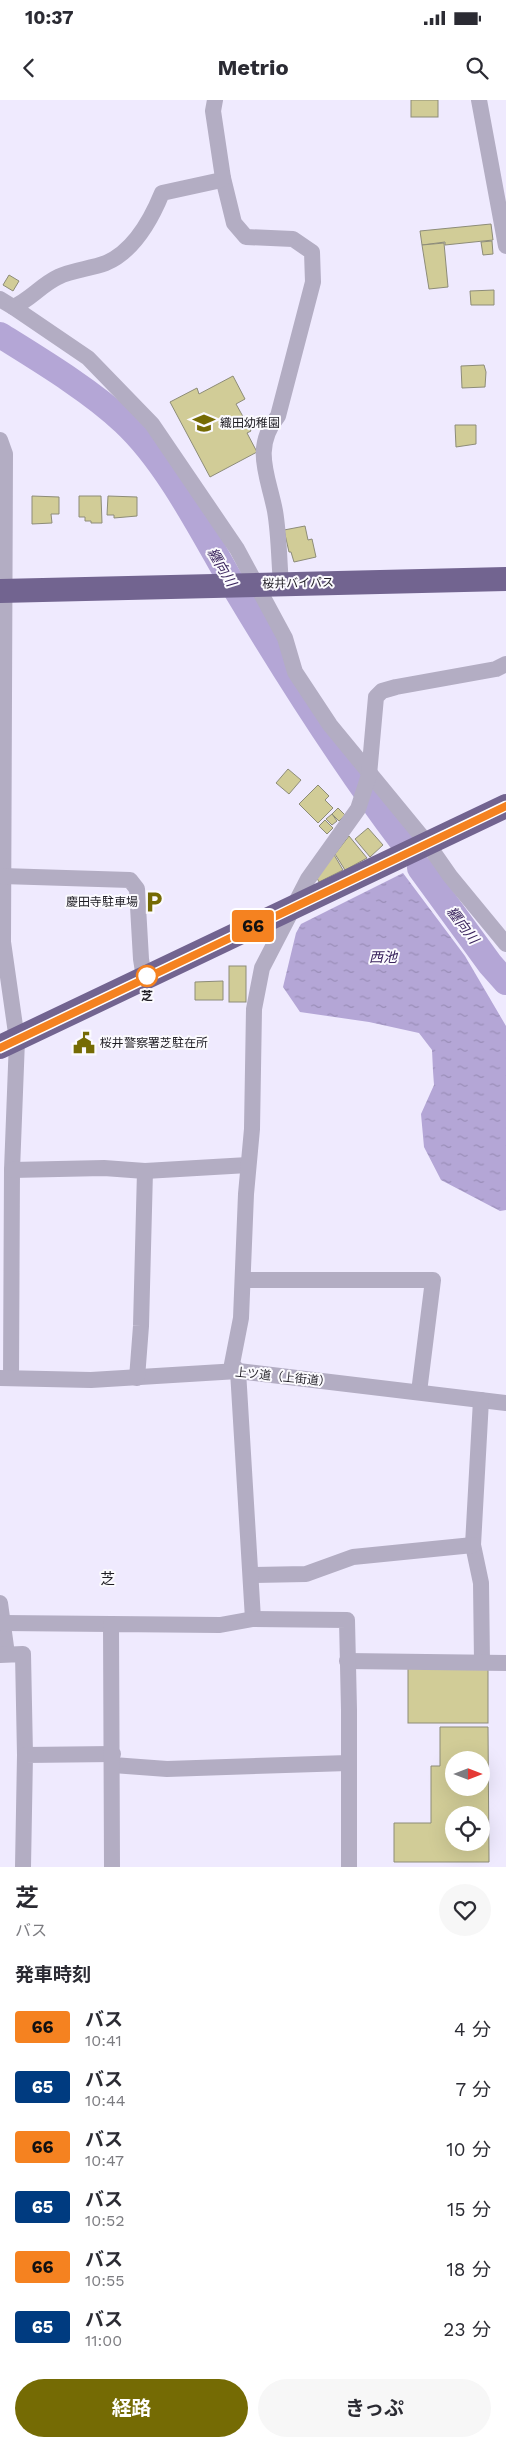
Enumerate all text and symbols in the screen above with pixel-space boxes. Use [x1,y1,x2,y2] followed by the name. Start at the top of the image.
[25,6,73,29] text: 10:37
[15,54,43,82] icon: back
[463,54,491,82] icon: search
[217,55,289,80] text: Metrio
[191,410,217,436] school or university icon: 織田幼稚園
[220,416,280,430] place label: 織田幼稚園
[204,545,241,591] water label: 纒向川
[262,575,334,591] street label: 桜井バイパス
[141,889,167,915] parking icon: 慶田寺駐車場
[66,895,138,909] place label: 慶田寺駐車場
[444,903,483,948] water label: 纒向川
[230,910,276,942] line badge: 66
[242,915,264,936] text: 66
[369,949,399,965] water label: 西池
[136,965,158,987] marker: 芝
[141,989,153,1003] place label: 芝
[71,1030,97,1056] public building icon: 桜井警察署芝駐在所
[100,1036,208,1050] place label: 桜井警察署芝駐在所
[235,1365,331,1389] street label: 上ツ道（上街道）
[100,1570,116,1588] district label: 芝
[445,1751,490,1796] north arrow
[445,1751,490,1851] map controls
[445,1806,490,1851] button: locate
[15,1884,39,1912] text: 芝
[439,1884,491,1936] button: heart
[15,1921,47,1940] text: バス
[15,1963,91,1986] text: 発車時刻
[85,2008,123,2031] text: バス
[31,2016,54,2037] text: 66
[454,2018,491,2041] text: 4 分
[85,2031,122,2050] text: 10:41
[85,2068,123,2091] text: バス
[32,2076,53,2097] text: 65
[455,2078,491,2101] text: 7 分
[85,2091,125,2110] text: 10:44
[85,2128,123,2151] text: バス
[31,2136,54,2157] text: 66
[446,2138,491,2161] text: 10 分
[85,2151,124,2170] text: 10:47
[85,2188,123,2211] text: バス
[32,2196,53,2217] text: 65
[447,2198,491,2221] text: 15 分
[85,2211,125,2230] text: 10:52
[85,2248,123,2271] text: バス
[31,2256,54,2277] text: 66
[446,2258,491,2281] text: 18 分
[85,2271,125,2290] text: 10:55
[85,2308,123,2331] text: バス
[32,2316,53,2337] text: 65
[443,2318,491,2341] text: 23 分
[85,2331,122,2350] text: 11:00
[15,2379,248,2437] button: 経路
[258,2379,491,2437] button: きっぷ

